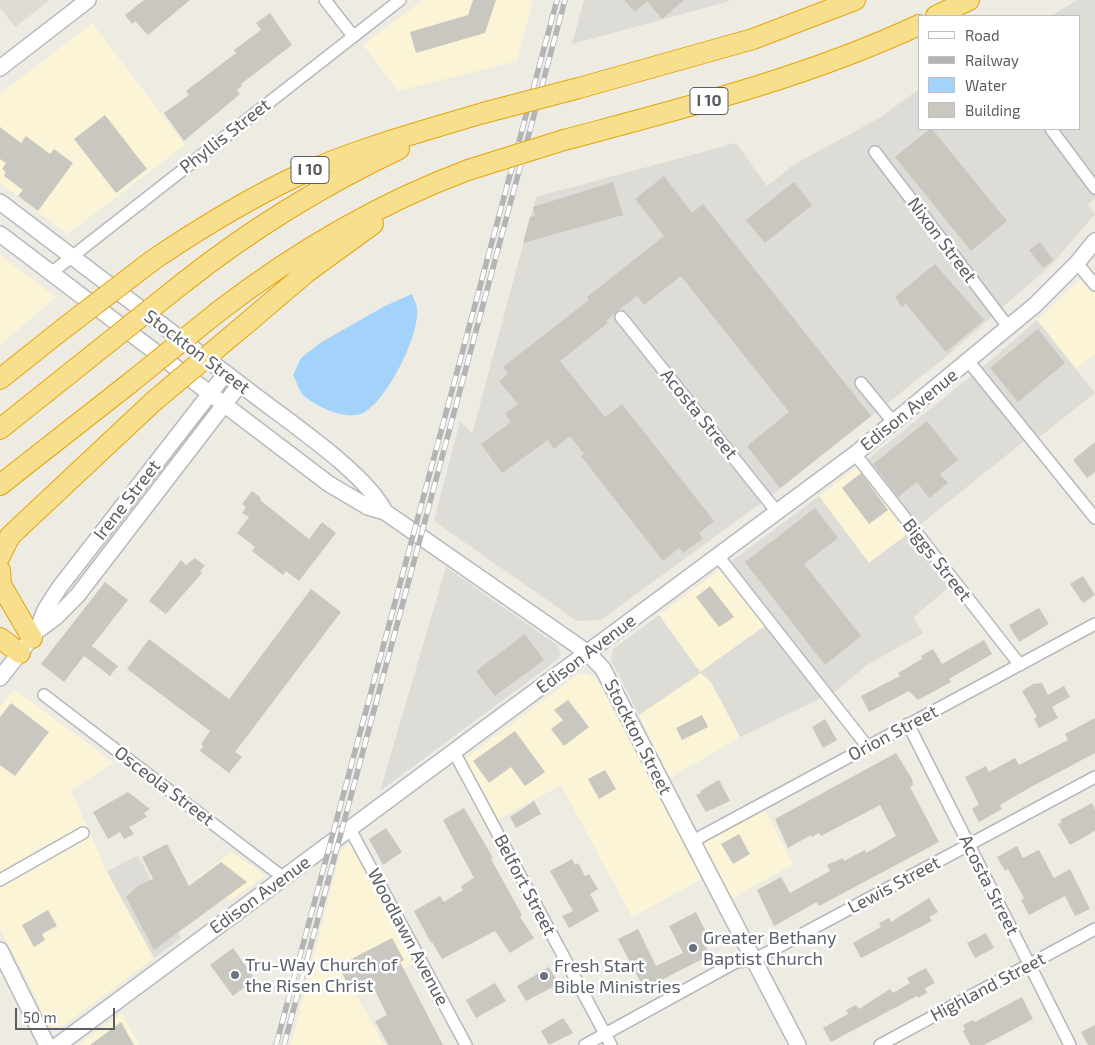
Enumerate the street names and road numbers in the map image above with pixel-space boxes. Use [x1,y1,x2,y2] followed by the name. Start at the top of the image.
[690,88,728,114] road number: I 10
[175,94,275,178] street label: Phyllis Street
[291,156,329,184] road number: I 10
[903,193,981,287] street label: Nixon Street
[140,305,254,399] street label: Stockton Street
[656,364,742,464] street label: Acosta Street
[856,364,962,456] street label: Edison Avenue
[89,456,165,544] street label: Irene Street
[898,514,976,606] street label: Biggs Street
[532,610,640,698] street label: Edison Avenue
[600,676,676,798] street label: Stockton Street
[844,700,942,766] street label: Orion Street
[110,742,218,830] street label: Osceola Street
[489,831,561,939] street label: Belfort Street
[954,831,1024,939] street label: Acosta Street
[206,851,314,939] street label: Edison Avenue
[844,852,944,918] street label: Lewis Street
[363,865,453,1009] street label: Woodlawn Avenue
[927,948,1049,1026] street label: Highland Street

